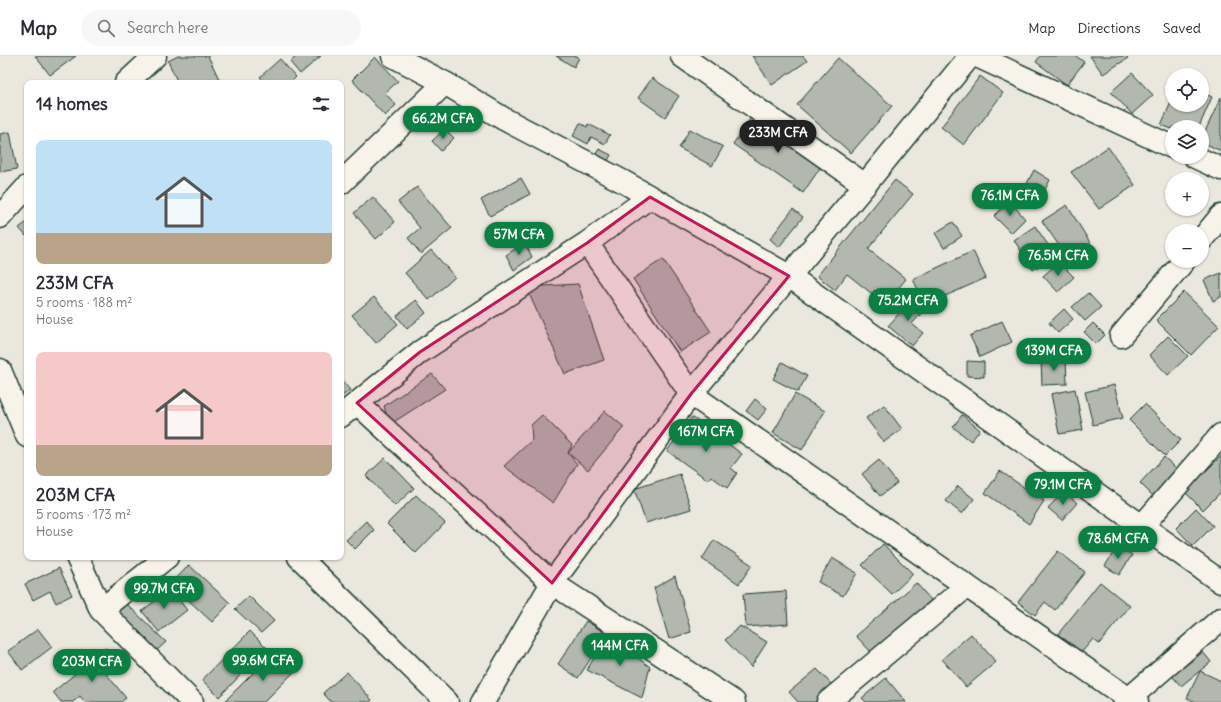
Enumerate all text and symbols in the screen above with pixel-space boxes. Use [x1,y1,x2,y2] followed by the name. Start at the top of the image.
[81,10,361,46] search box
[20,16,57,40] text: Map
[95,17,117,39] icon: search
[127,18,208,37] text: Search here
[1028,19,1055,37] text: Map
[1077,19,1141,37] text: Directions
[1163,19,1201,37] text: Saved
[1165,68,1209,268] map controls
[1165,68,1209,112] button: locate
[36,93,108,115] text: 14 homes
[310,93,332,115] icon: filters
[397,106,489,140] pin: 66.2M CFA
[412,110,474,127] text: 66.2M CFA
[737,120,819,154] pin: 233M CFA
[1165,120,1209,164] button: layers
[748,124,808,141] text: 233M CFA
[148,166,220,238] icon: home
[1165,172,1209,216] button: +
[964,183,1056,217] pin: 76.1M CFA
[981,187,1039,204] text: 76.1M CFA
[482,222,556,256] pin: 57M CFA
[1165,224,1209,268] button: −
[493,226,545,243] text: 57M CFA
[1012,243,1104,277] pin: 76.5M CFA
[1027,247,1089,264] text: 76.5M CFA
[36,272,113,294] text: 233M CFA
[862,288,954,322] pin: 75.2M CFA
[878,292,938,309] text: 75.2M CFA
[36,294,132,311] text: 5 rooms · 188 m²
[36,311,73,328] text: House
[1013,338,1095,372] pin: 139M CFA
[1025,342,1083,359] text: 139M CFA
[148,378,220,450] icon: home
[665,419,747,453] pin: 167M CFA
[678,423,734,440] text: 167M CFA
[1017,472,1109,506] pin: 79.1M CFA
[1034,476,1092,493] text: 79.1M CFA
[36,484,115,506] text: 203M CFA
[36,506,131,523] text: 5 rooms · 173 m²
[36,523,73,540] text: House
[1072,526,1164,560] pin: 78.6M CFA
[1087,530,1149,547] text: 78.6M CFA
[118,576,210,610] pin: 99.7M CFA
[134,580,194,597] text: 99.7M CFA
[579,633,661,667] pin: 144M CFA
[591,637,649,654] text: 144M CFA
[217,648,309,682] pin: 99.6M CFA
[51,649,133,683] pin: 203M CFA
[232,652,294,669] text: 99.6M CFA
[62,653,122,670] text: 203M CFA

